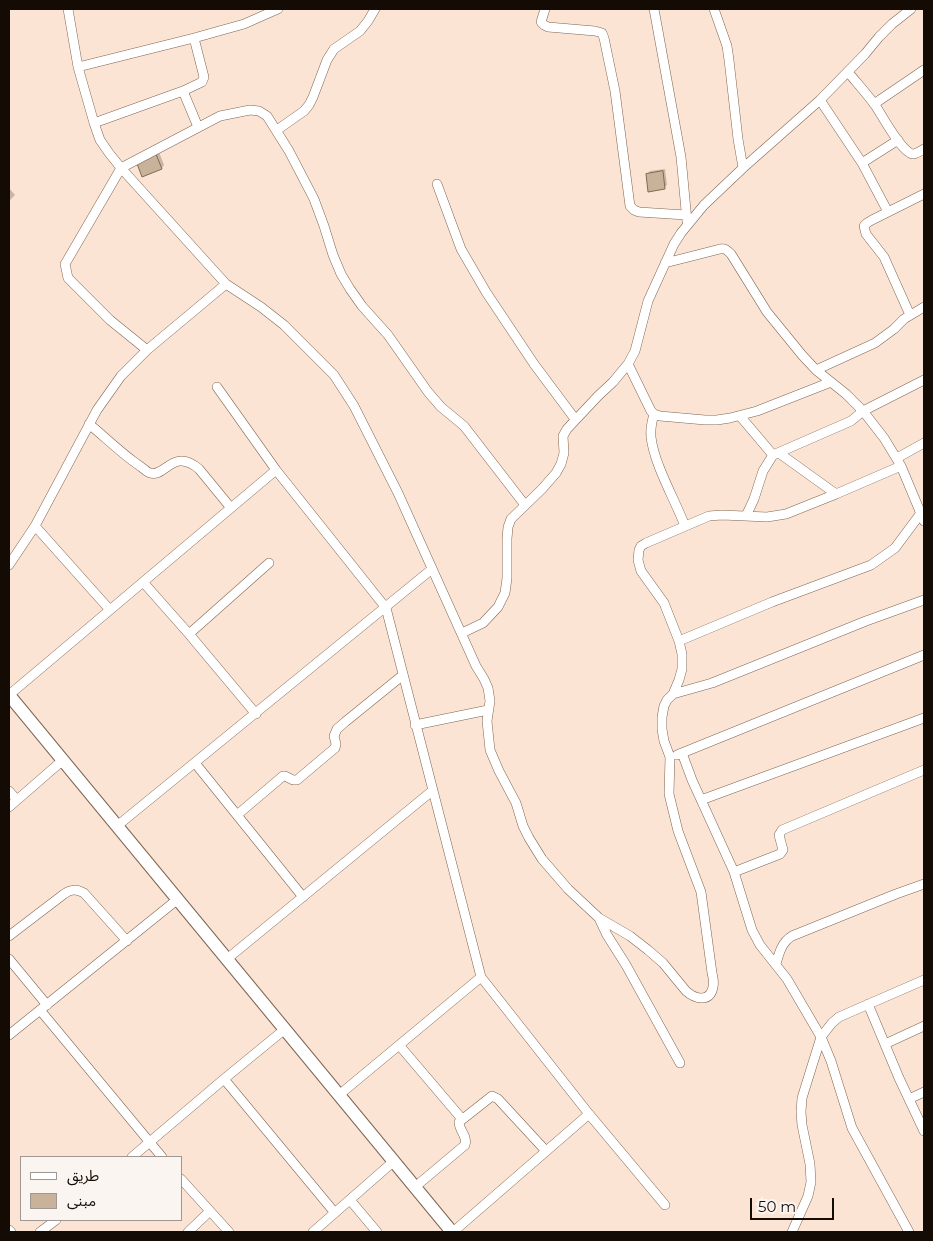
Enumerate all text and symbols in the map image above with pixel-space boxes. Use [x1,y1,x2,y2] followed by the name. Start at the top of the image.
[20,1156,182,1221] legend
[67,1166,99,1185] text: طريق
[753,1188,837,1220] scale bar
[67,1191,96,1210] text: مبنى
[758,1197,796,1216] text: 50 m

